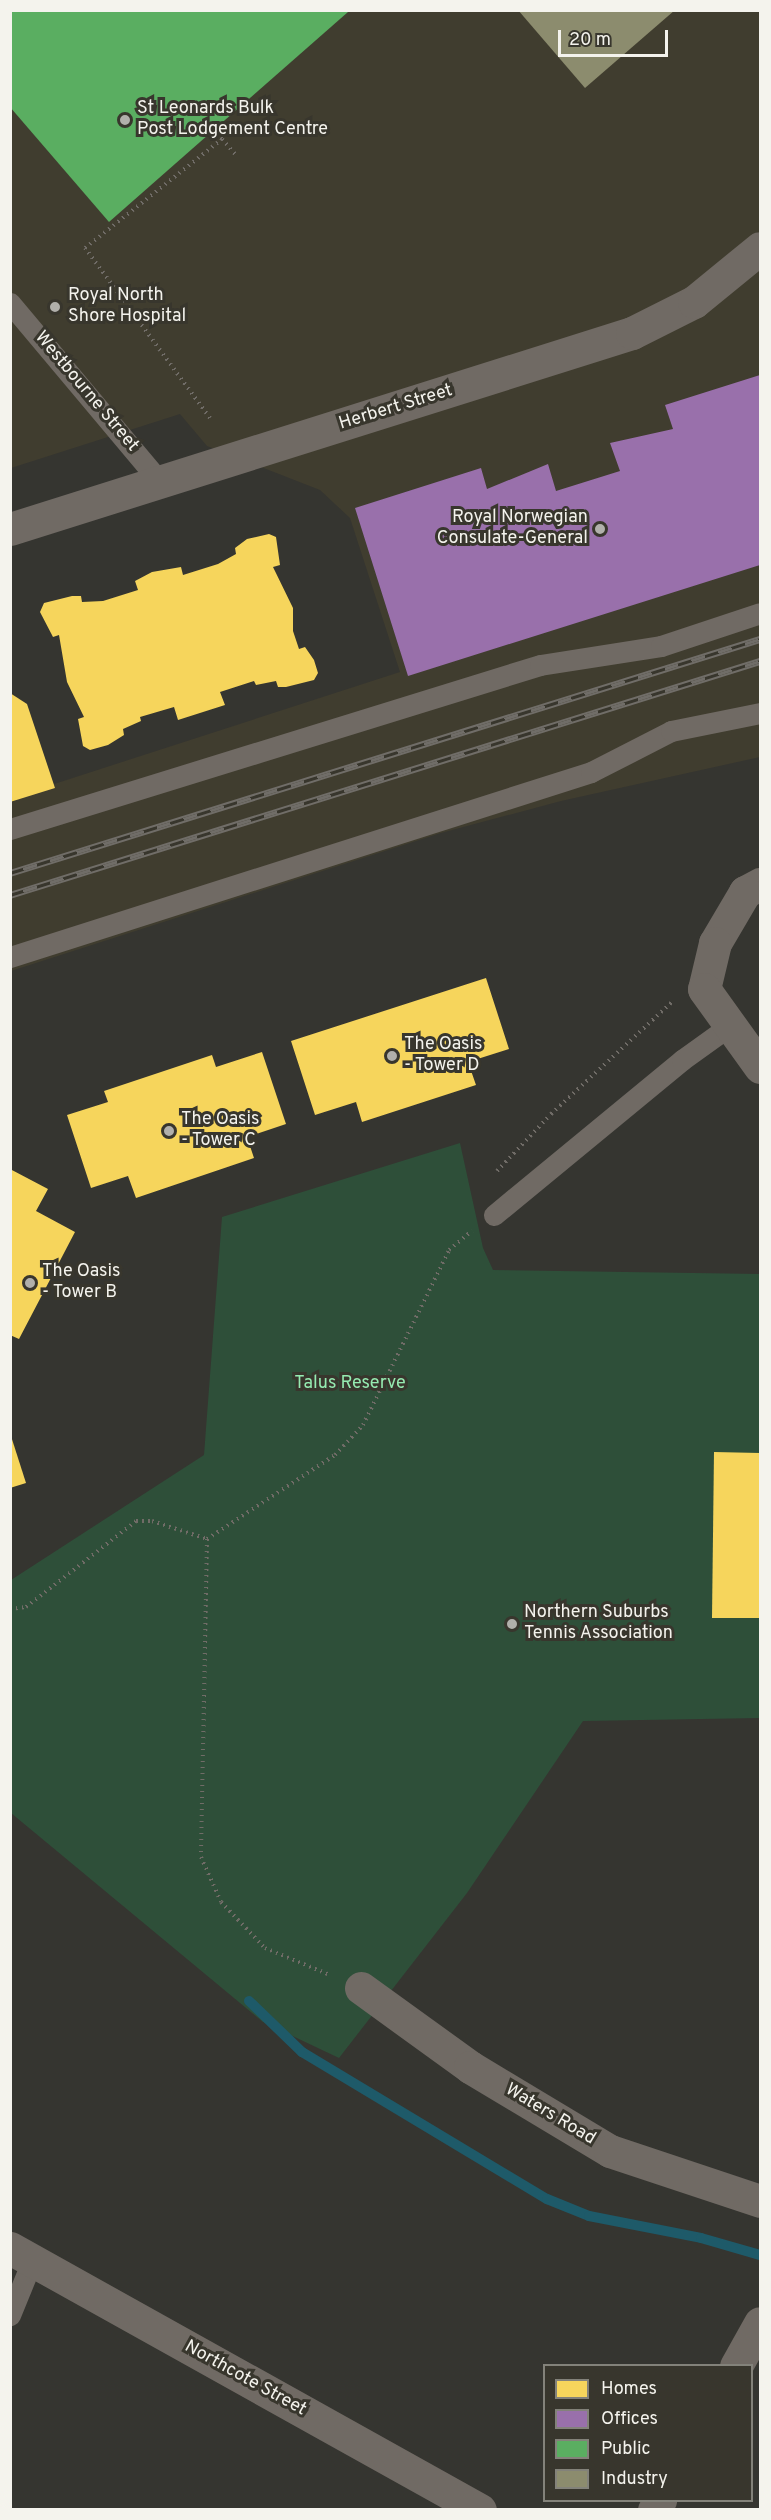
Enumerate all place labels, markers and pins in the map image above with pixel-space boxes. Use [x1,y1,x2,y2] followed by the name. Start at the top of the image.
[137,99,328,142] place label: St Leonards Bulk Post Lodgement Centre
[118,113,132,127] marker: St Leonards Bulk Post Lodgement Centre
[68,286,186,328] place label: Royal North Shore Hospital
[46,298,64,316] marker: Royal North Shore Hospital
[437,508,588,550] place label: Royal Norwegian Consulate-General
[593,522,607,536] marker: Royal Norwegian Consulate-General
[404,1035,483,1078] place label: The Oasis - Tower D
[385,1049,399,1063] marker: The Oasis - Tower D
[181,1110,260,1152] place label: The Oasis - Tower C
[162,1124,176,1138] marker: The Oasis - Tower C
[42,1262,121,1304] place label: The Oasis - Tower B
[23,1276,37,1290] marker: The Oasis - Tower B
[524,1603,674,1646] place label: Northern Suburbs Tennis Association
[505,1617,519,1631] marker: Northern Suburbs Tennis Association

